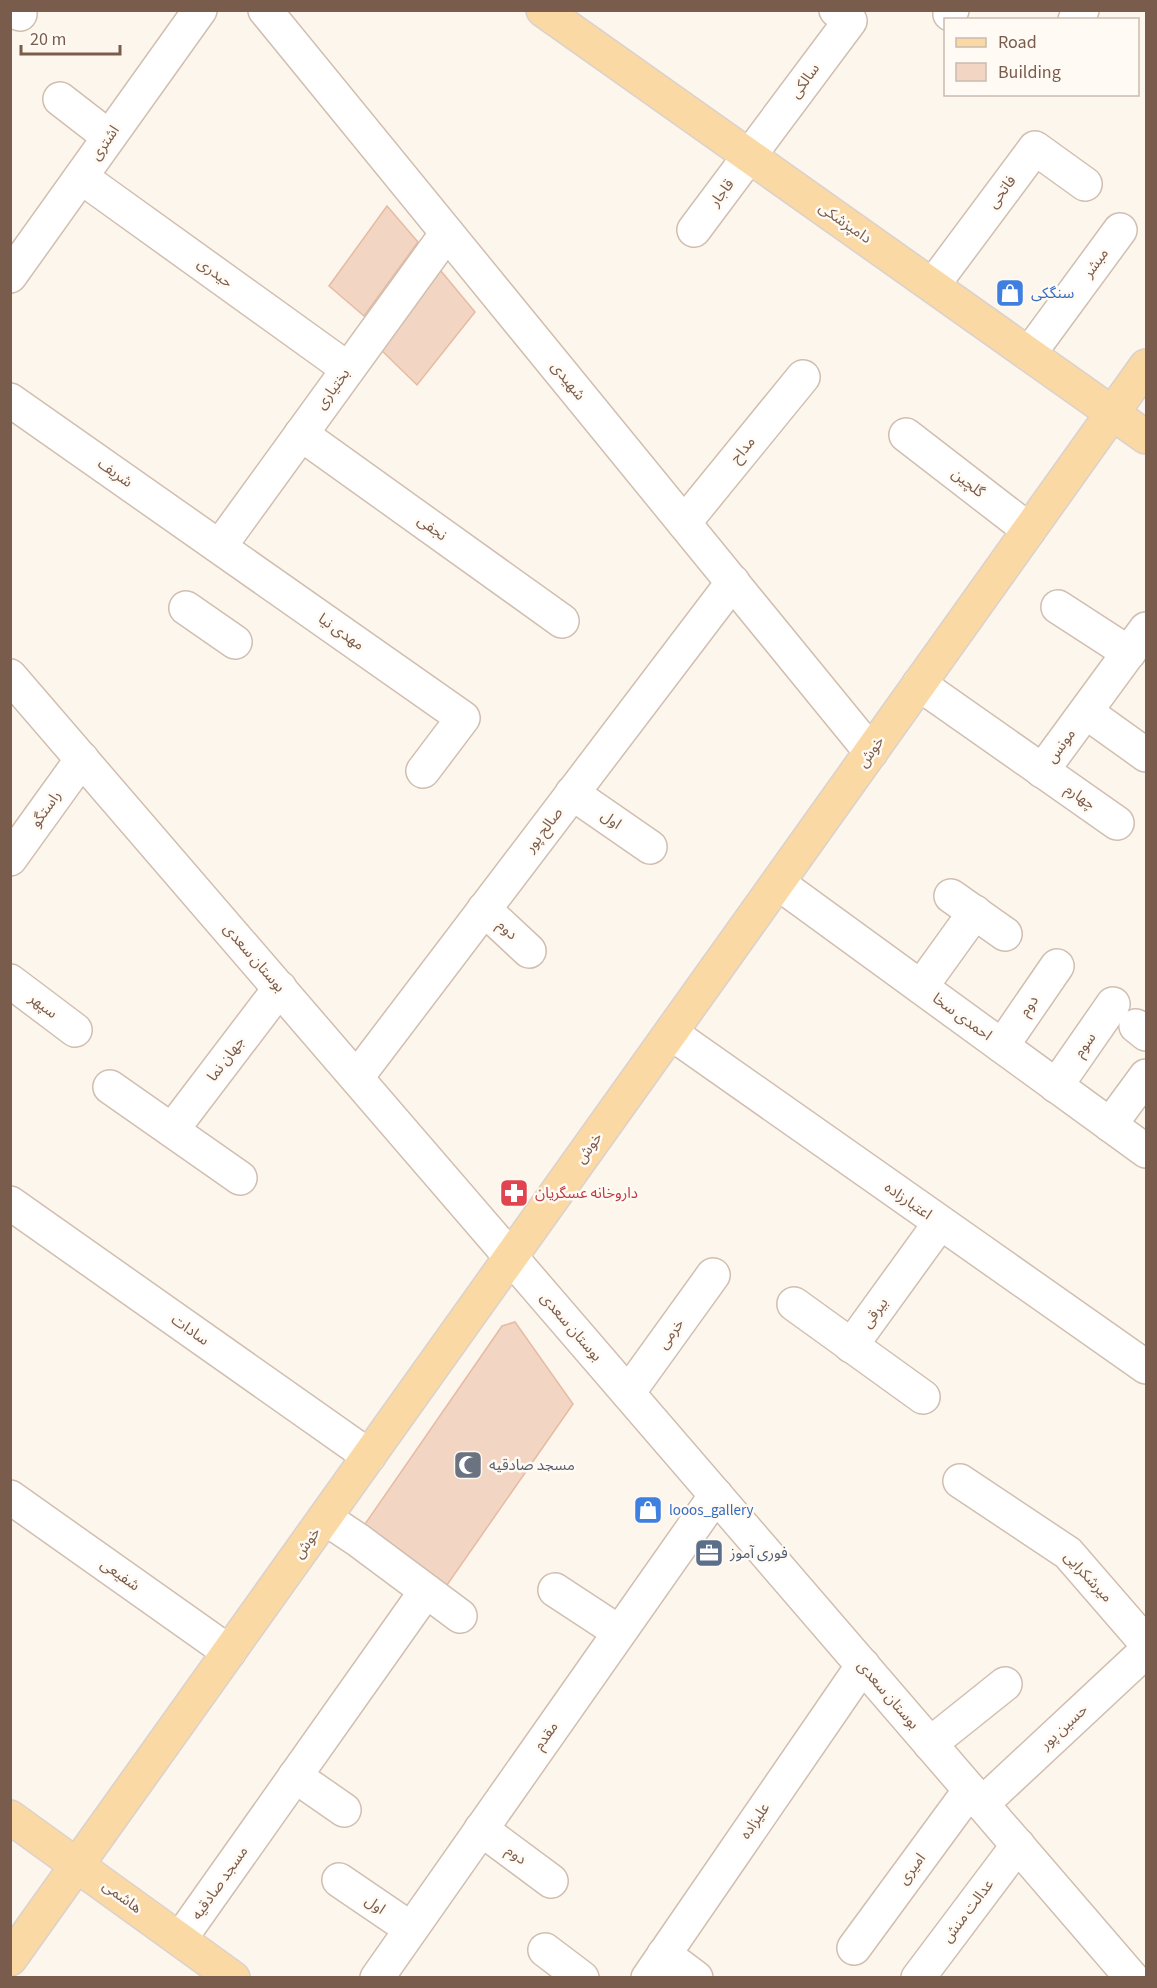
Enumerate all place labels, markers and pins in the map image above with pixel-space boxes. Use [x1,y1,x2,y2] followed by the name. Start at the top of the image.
[994,277,1026,309] shop icon: سنگکی
[1031,283,1074,304] place label: سنگکی
[498,1177,530,1209] pharmacy icon: داروخانه عسگریان
[535,1183,638,1204] place label: داروخانه عسگریان
[452,1449,484,1481] mosque icon: مسجد صادقیه
[489,1455,575,1476] place label: مسجد صادقیه
[632,1494,664,1526] shop icon: looos_gallery
[669,1500,754,1521] place label: looos_gallery
[693,1537,725,1569] office icon: فوری آموز
[729,1543,788,1564] place label: فوری آموز

